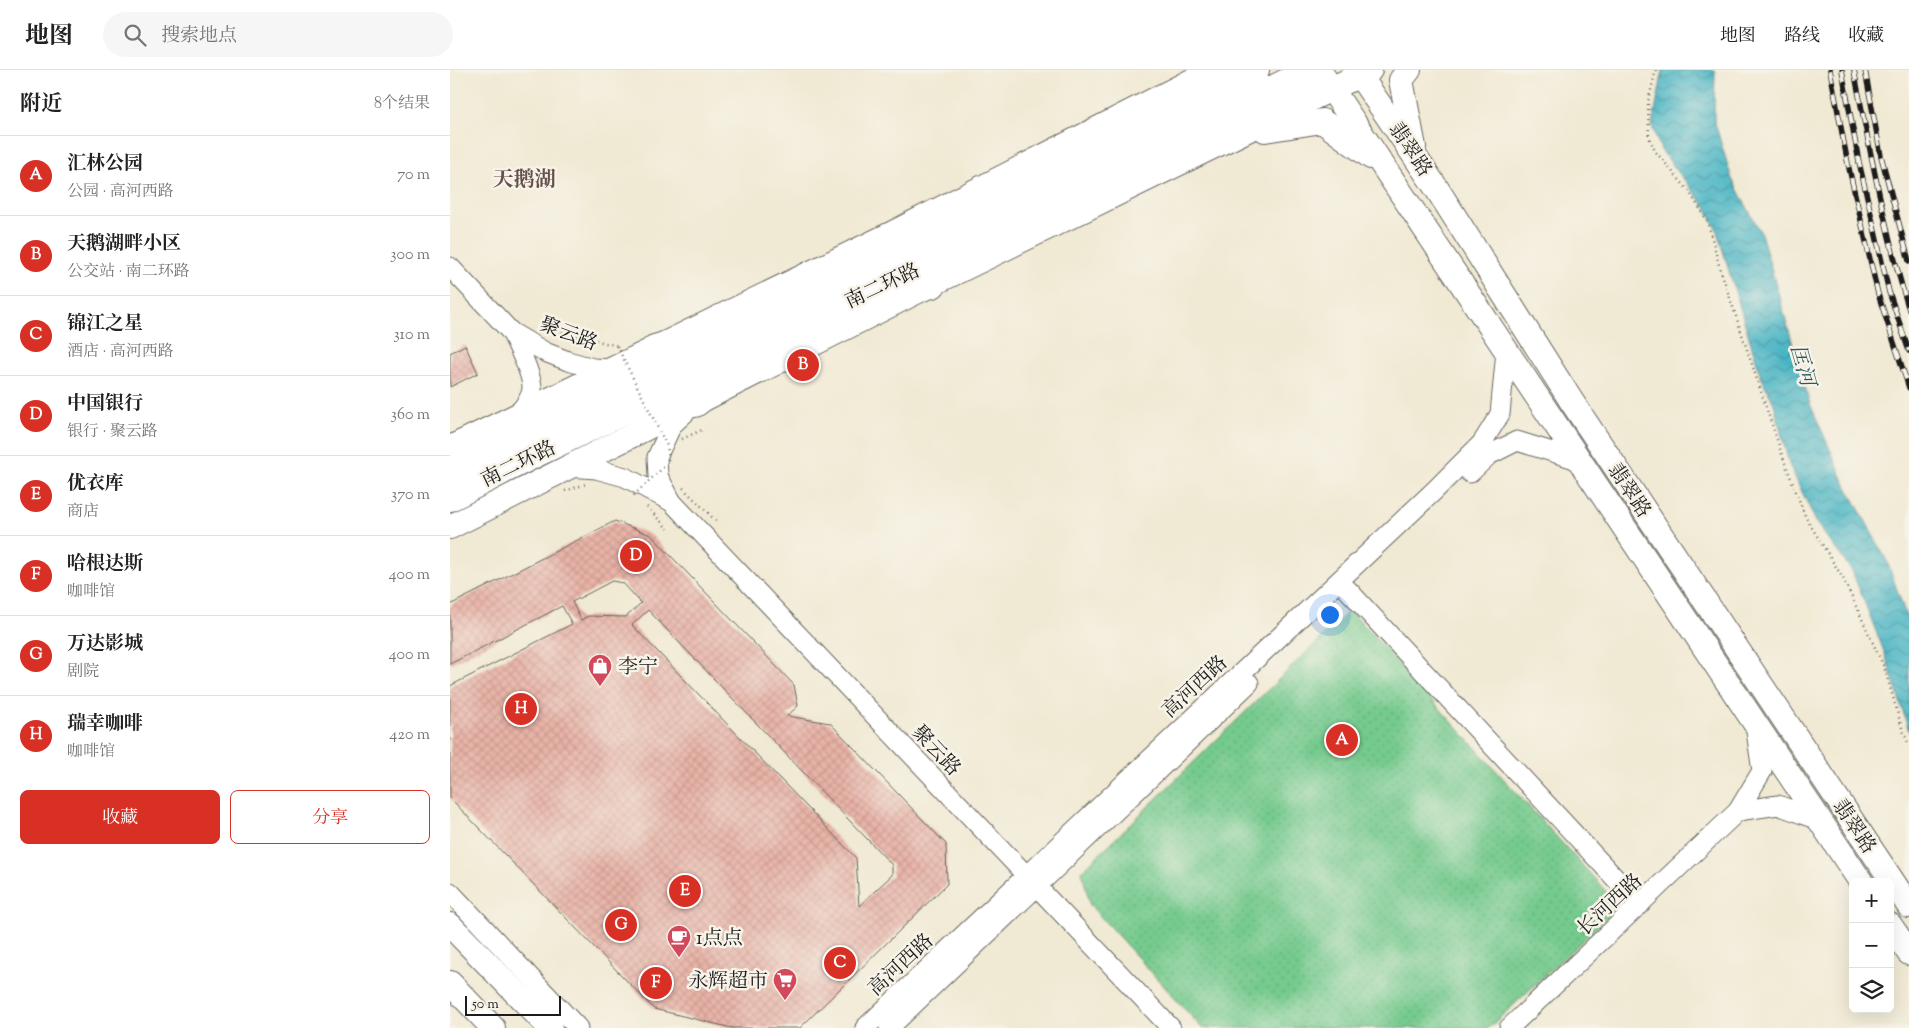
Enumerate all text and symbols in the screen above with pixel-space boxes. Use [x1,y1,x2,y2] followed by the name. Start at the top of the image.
[103,12,453,57] search box
[25,20,73,54] text: 地图
[121,21,149,49] icon: search
[161,23,237,50] text: 搜索地点
[1720,24,1756,50] text: 地图
[1784,24,1820,50] text: 路线
[1848,24,1884,50] text: 收藏
[20,90,62,120] text: 附近
[374,93,430,116] text: 8个结果
[1380,117,1438,183] street label: 翡翠路
[67,151,143,178] text: 汇林公园
[30,164,43,187] text: A
[397,164,430,187] text: 70 m
[493,166,556,196] district label: 天鹅湖
[67,181,174,204] text: 公园 · 高河西路
[67,231,181,258] text: 天鹅湖畔小区
[31,244,41,267] text: B
[390,244,430,267] text: 300 m
[841,257,925,317] street label: 南二环路
[67,261,190,284] text: 公交站 · 南二环路
[67,311,143,338] text: 锦江之星
[535,311,601,360] street label: 聚云路
[30,324,42,347] text: C
[393,324,430,347] text: 310 m
[67,341,174,364] text: 酒店 · 高河西路
[1781,341,1822,394] water label: 匡河
[787,346,819,384] pin: B
[67,391,143,418] text: 中国银行
[30,404,42,427] text: D
[391,404,430,427] text: 360 m
[67,421,158,444] text: 银行 · 聚云路
[477,435,561,496] street label: 南二环路
[1599,458,1657,524] street label: 翡翠路
[67,471,124,498] text: 优衣库
[31,484,41,507] text: E
[391,484,430,507] text: 370 m
[67,501,99,524] text: 商店
[620,537,652,575] pin: D
[67,551,143,578] text: 哈根达斯
[32,564,40,587] text: F
[389,564,430,587] text: 400 m
[67,581,115,604] text: 咖啡馆
[1317,602,1343,628] your location
[67,631,143,658] text: 万达影城
[29,644,43,667] text: G
[389,644,430,667] text: 400 m
[1157,650,1235,726] street label: 高河西路
[587,653,613,687] shop icon: 李宁
[618,654,658,683] place label: 李宁
[67,661,99,684] text: 剧院
[505,690,537,728] pin: H
[67,711,143,738] text: 瑞幸咖啡
[904,720,966,784] street label: 聚云路
[1326,721,1358,759] pin: A
[30,724,42,747] text: H
[389,724,430,747] text: 420 m
[67,741,115,764] text: 咖啡馆
[20,790,220,844] button: 收藏
[230,790,430,844] button: 分享
[1824,794,1882,860] street label: 翡翠路
[1572,868,1650,944] street label: 长河西路
[669,872,701,910] pin: E
[1849,878,1894,1013] map controls
[1849,878,1894,923] button: +
[605,906,637,944] pin: G
[1849,923,1894,968] button: −
[666,924,692,958] cafe icon: 1点点
[696,925,743,954] place label: 1点点
[863,928,941,1004] street label: 高河西路
[824,944,856,982] pin: C
[640,964,672,1002] pin: F
[772,967,798,1001] supermarket icon: 永辉超市
[688,968,768,997] place label: 永辉超市
[1849,968,1894,1013] button: layers
[465,993,561,1016] scale bar
[472,995,499,1015] text: 50 m

